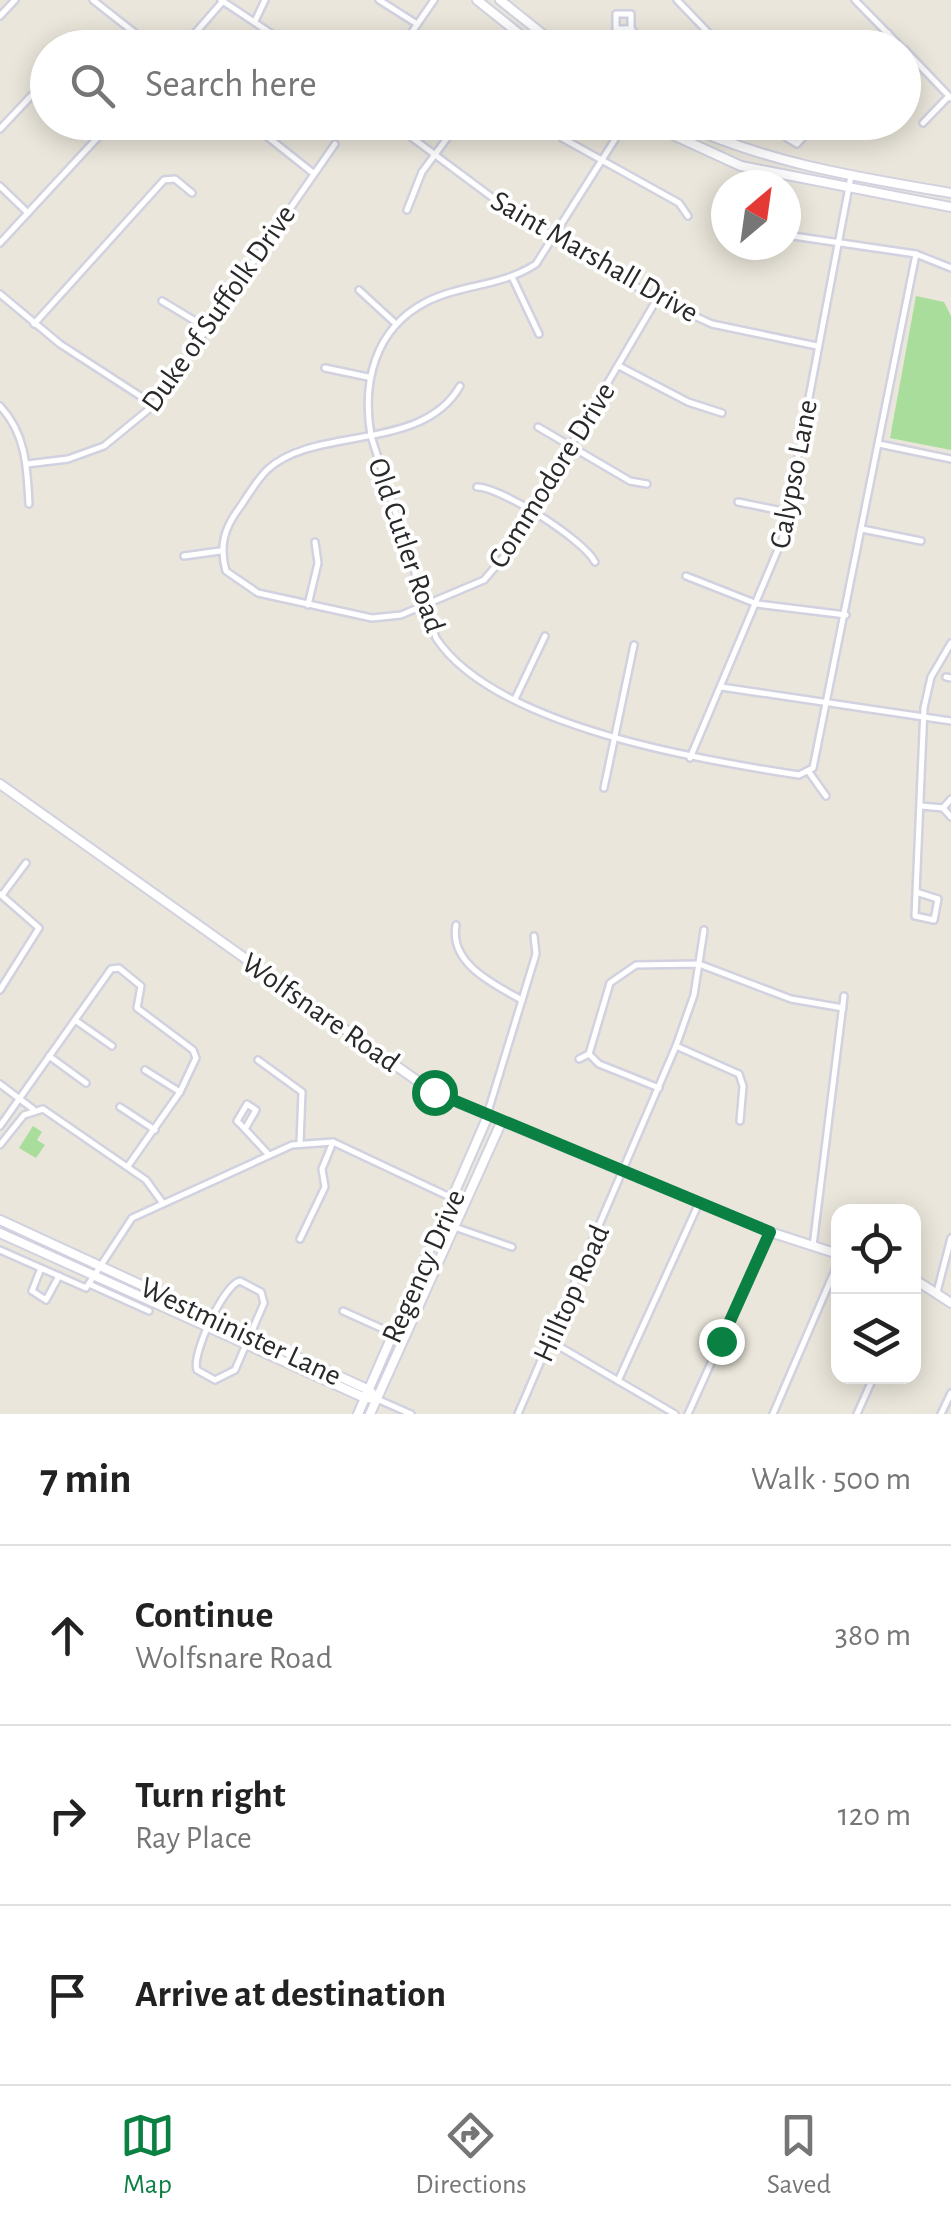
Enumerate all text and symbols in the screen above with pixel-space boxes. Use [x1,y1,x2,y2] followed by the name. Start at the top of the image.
[30,30,921,140] search box
[65,58,120,113] icon: search
[145,66,317,104] text: Search here
[711,170,801,260] north arrow
[486,185,703,328] street label: Saint Marshall Drive
[136,200,301,417] street label: Duke of Suffolk Drive
[483,377,621,574] street label: Commodore Drive
[765,397,823,551] street label: Calypso Lane
[362,454,450,637] street label: Old Cutler Road
[236,947,405,1078] street label: Wolfsnare Road
[412,1070,458,1116] route start
[377,1185,471,1348] street label: Regency Drive
[831,1204,921,1384] map controls
[831,1204,921,1294] button: locate
[528,1220,615,1366] street label: Hilltop Road
[135,1272,346,1392] street label: Westminister Lane
[831,1294,921,1384] button: layers
[699,1319,745,1365] route end
[40,1458,132,1500] text: 7 min
[751,1463,911,1495] text: Walk · 500 m
[135,1597,273,1635] text: Continue
[40,1608,95,1663] icon: ahead
[835,1619,911,1651] text: 380 m
[135,1642,332,1674] text: Wolfsnare Road
[135,1777,285,1815] text: Turn right
[40,1788,95,1843] icon: right
[838,1799,911,1831] text: 120 m
[135,1822,252,1854] text: Ray Place
[40,1968,95,2023] icon: arrive
[135,1976,446,2014] text: Arrive at destination
[120,2108,175,2202] tab: Map
[415,2108,527,2202] tab: Directions
[767,2108,831,2202] tab: Saved

